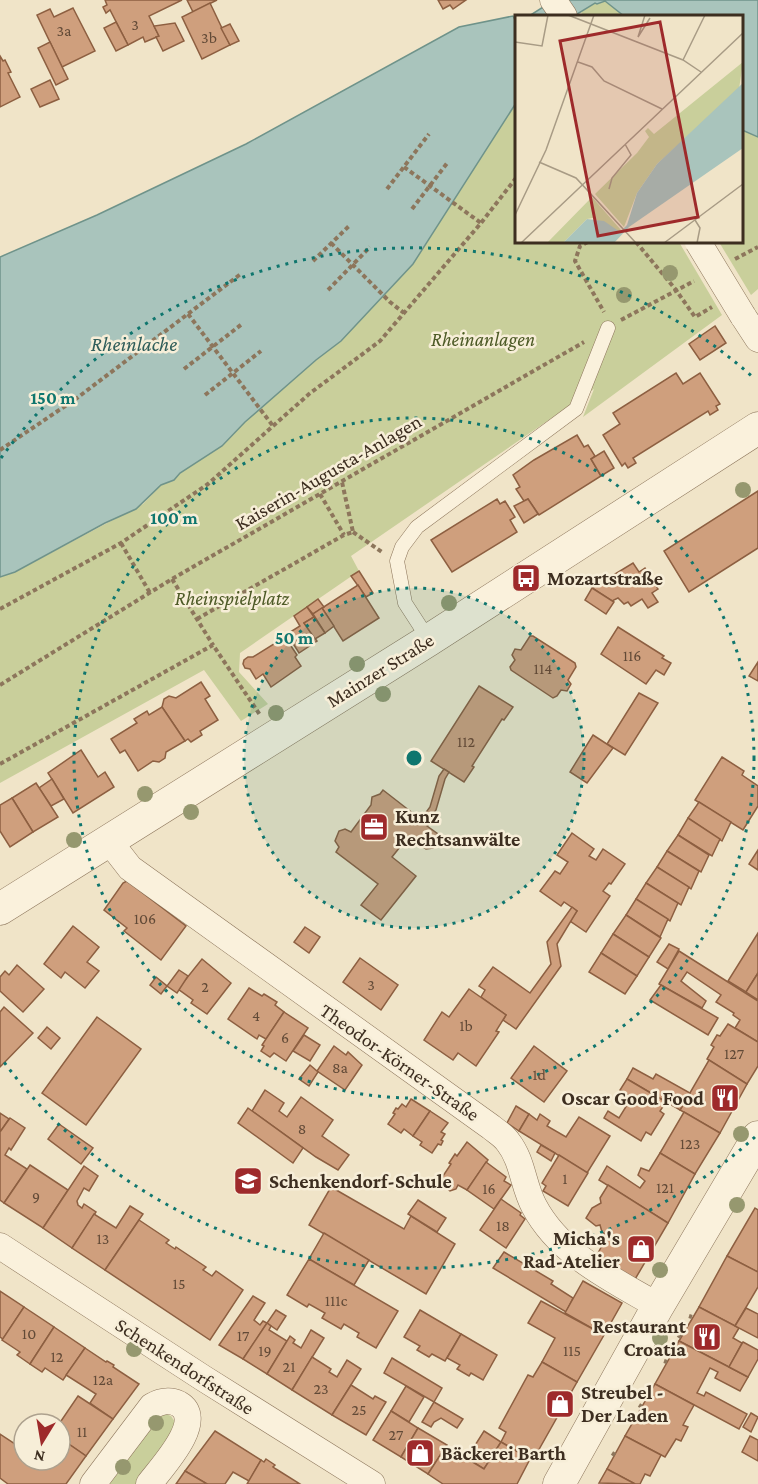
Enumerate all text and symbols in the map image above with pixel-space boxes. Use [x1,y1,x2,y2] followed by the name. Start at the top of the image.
[515,15,743,243] inset map
[131,16,139,33] house number: 3
[57,22,72,39] house number: 3a
[201,29,217,46] house number: 3b
[431,328,535,351] park label: Rheinanlagen
[91,332,177,356] water label: Rheinlache
[30,388,76,408] text: 150 m
[231,410,426,535] street label: Kaiserin-Augusta-Anlagen
[150,508,198,528] text: 100 m
[510,562,542,594] bus stop icon: Mozartstraße
[547,567,663,589] place label: Mozartstraße
[175,587,290,610] park label: Rheinspielplatz
[275,628,314,648] text: 50 m
[323,628,438,712] street label: Mainzer Straße
[623,647,641,664] house number: 116
[534,660,552,677] house number: 114
[457,733,476,750] house number: 112
[404,748,424,768] centre of rings
[395,805,520,850] place label: Kunz Rechtsanwälte
[358,811,390,843] office icon: Kunz Rechtsanwälte
[134,910,156,927] house number: 106
[367,976,375,993] house number: 3
[201,978,209,995] house number: 2
[316,999,484,1125] street label: Theodor-Körner-Straße
[252,1007,260,1024] house number: 4
[459,1017,473,1034] house number: 1b
[281,1029,289,1046] house number: 6
[724,1045,745,1062] house number: 127
[332,1059,349,1076] house number: 8a
[532,1066,546,1083] house number: 1d
[709,1082,741,1114] restaurant icon: Oscar Good Food
[561,1087,704,1109] place label: Oscar Good Food
[298,1120,306,1137] house number: 8
[680,1135,700,1152] house number: 123
[232,1165,264,1197] school or university icon: Schenkendorf-Schule
[269,1170,452,1192] place label: Schenkendorf-Schule
[562,1170,568,1187] house number: 1
[656,1179,674,1196] house number: 121
[482,1180,496,1197] house number: 16
[32,1188,40,1205] house number: 9
[496,1217,510,1234] house number: 18
[523,1227,620,1272] place label: Micha's Rad-Atelier
[97,1230,109,1247] house number: 13
[625,1233,657,1265] shop icon: Micha's Rad-Atelier
[173,1275,185,1292] house number: 15
[325,1292,348,1309] house number: 111c
[112,1313,258,1419] street label: Schenkendorfstraße
[592,1315,687,1360] place label: Restaurant Croatia
[691,1321,723,1353] restaurant icon: Restaurant Croatia
[22,1325,36,1342] house number: 10
[237,1327,250,1344] house number: 17
[258,1342,272,1359] house number: 19
[563,1342,581,1359] house number: 115
[51,1348,64,1365] house number: 12
[283,1358,295,1375] house number: 21
[93,1371,114,1388] house number: 12a
[313,1380,329,1397] house number: 23
[581,1381,669,1426] place label: Streubel - Der Laden
[544,1388,576,1420] shop icon: Streubel - Der Laden
[351,1401,367,1418] house number: 25
[12,1412,72,1472] north arrow
[77,1423,87,1440] house number: 11
[389,1426,404,1443] house number: 27
[404,1437,436,1469] shop icon: Bäckerei Barth
[441,1442,566,1464] place label: Bäckerei Barth
[32,1447,46,1466] text: N

